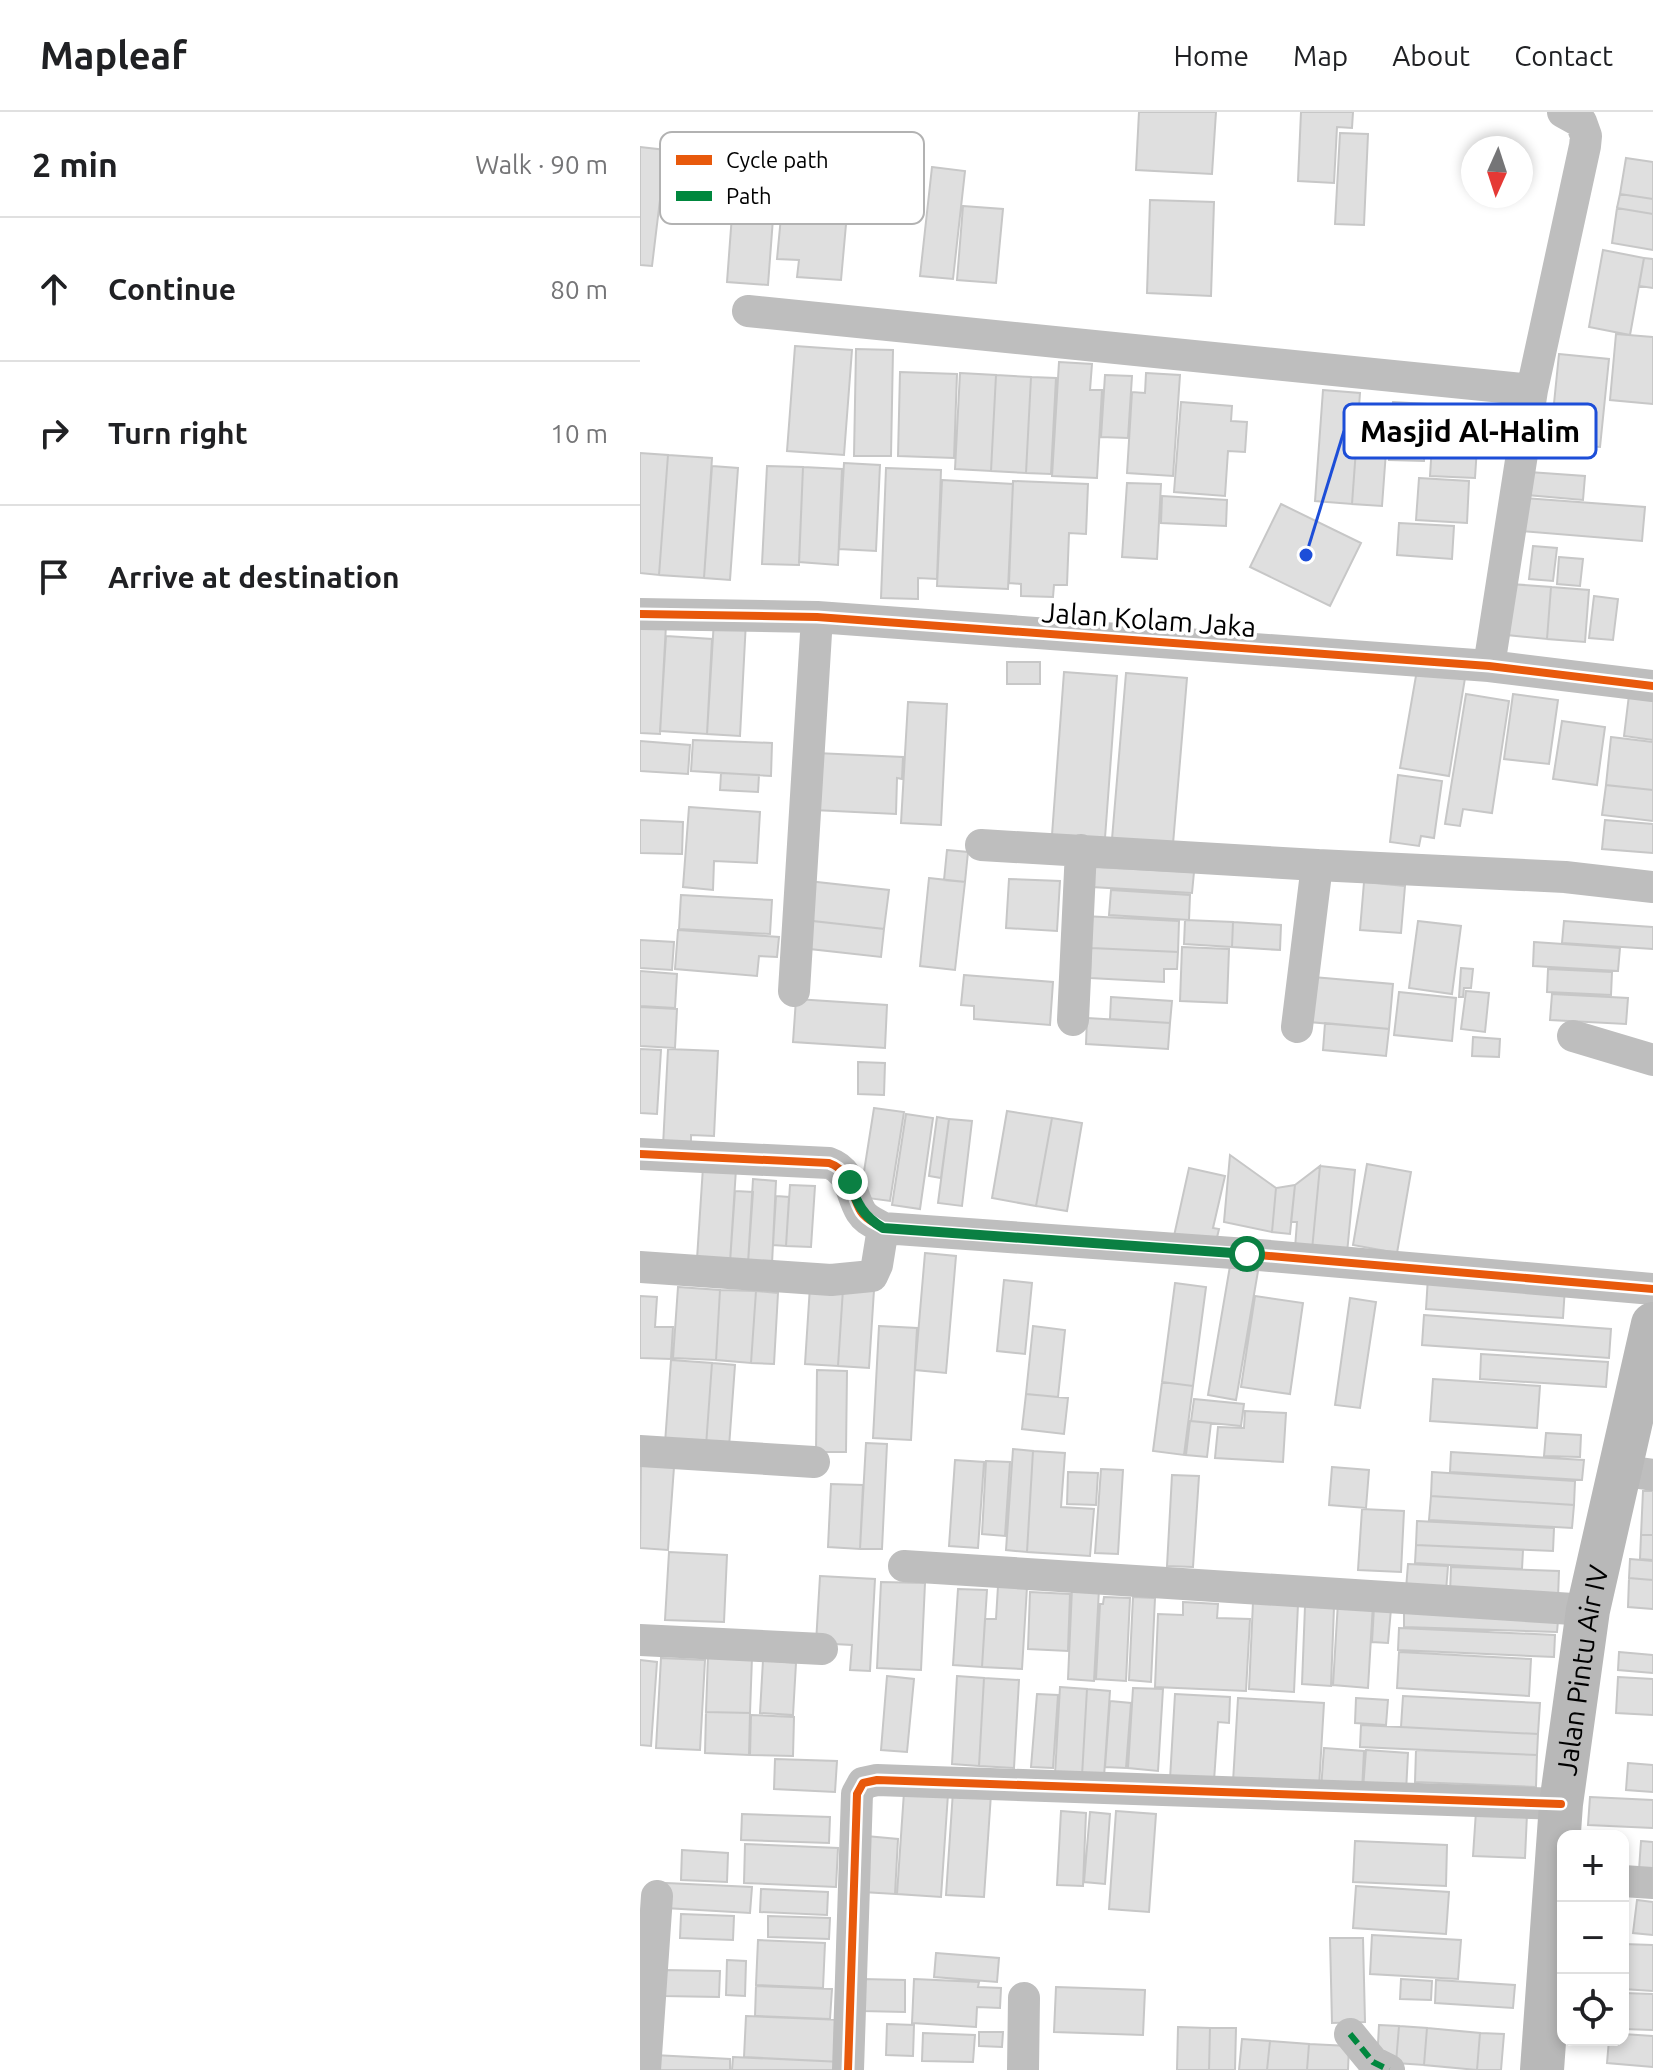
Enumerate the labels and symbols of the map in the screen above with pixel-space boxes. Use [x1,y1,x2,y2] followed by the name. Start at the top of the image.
[660,132,924,224] legend
[1461,136,1533,208] north arrow
[726,147,829,172] text: Cycle path
[726,183,771,208] text: Path
[1344,404,1596,458] callout: Masjid Al-Halim
[1360,414,1580,448] text: Masjid Al-Halim
[1041,596,1257,642] street label: Jalan Kolam Jaka
[832,1164,868,1200] route end
[1229,1236,1265,1272] route start
[1550,1562,1613,1777] street label: Jalan Pintu Air IV

